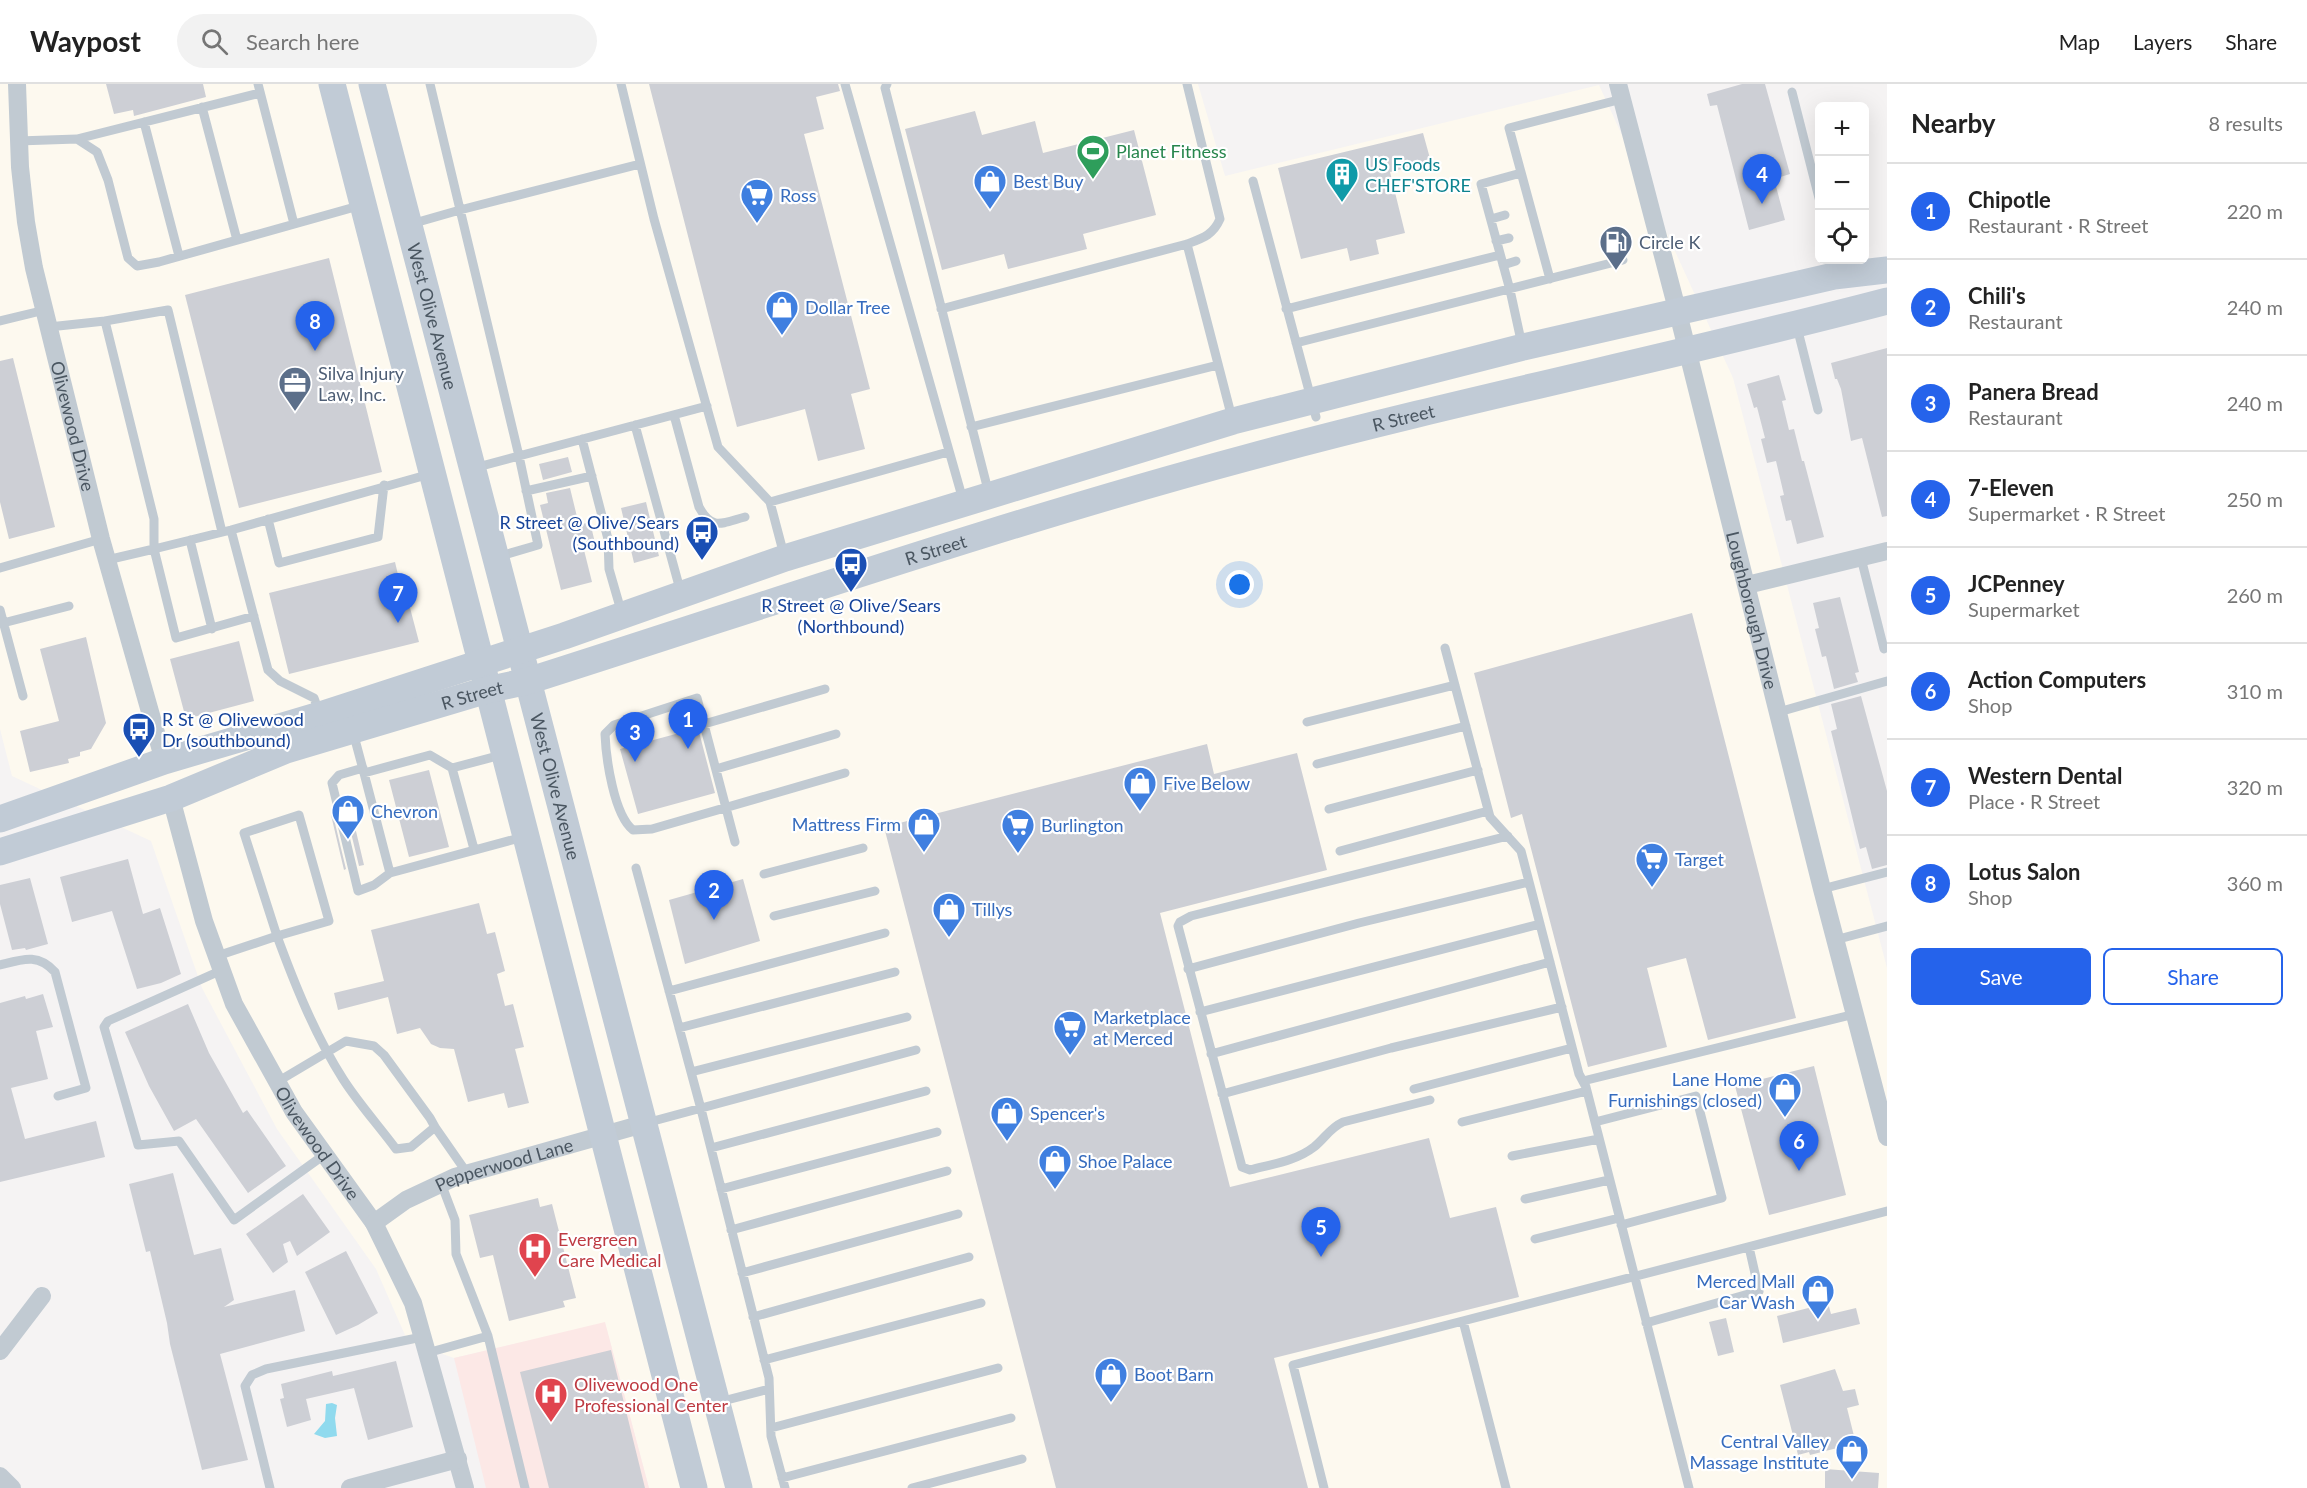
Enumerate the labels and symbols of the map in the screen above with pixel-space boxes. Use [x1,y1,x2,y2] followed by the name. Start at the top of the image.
[1075,133,1111,180] sports icon: Planet Fitness
[1116,140,1227,162] place label: Planet Fitness
[1365,153,1471,196] place label: US Foods CHEF'STORE
[1742,154,1782,204] pin: 4
[1324,156,1360,203] building icon: US Foods CHEF'STORE
[972,163,1008,210] shop icon: Best Buy
[1013,170,1084,192] place label: Best Buy
[739,177,775,224] supermarket icon: Ross
[780,184,817,206] place label: Ross
[1598,224,1634,271] fuel station icon: Circle K
[1639,231,1700,253] place label: Circle K
[403,240,462,392] street label: West Olive Avenue
[764,289,800,336] shop icon: Dollar Tree
[805,296,890,318] place label: Dollar Tree
[296,302,334,351] pin: 8
[46,359,100,494] street label: Olivewood Drive
[318,362,405,405] place label: Silva Injury Law, Inc.
[277,365,313,412] office icon: Silva Injury Law, Inc.
[1370,399,1437,436] street label: R Street
[500,511,679,554] place label: R Street @ Olive/Sears (Southbound)
[684,514,720,561] bus stop icon: R Street @ Olive/Sears (Southbound)
[902,529,970,570] street label: R Street
[1722,529,1783,691] street label: Loughborough Drive
[833,546,869,593] bus stop icon: R Street @ Olive/Sears (Northbound)
[1225,570,1254,599] your location
[378,574,418,623] pin: 7
[761,594,941,637] place label: R Street @ Olive/Sears (Northbound)
[438,676,505,714] street label: R Street
[668,700,708,749] pin: 1
[162,708,304,751] place label: R St @ Olivewood Dr (southbound)
[121,711,157,758] bus stop icon: R St @ Olivewood Dr (southbound)
[526,711,585,862] street label: West Olive Avenue
[616,712,654,762] pin: 3
[1122,765,1158,812] shop icon: Five Below
[1163,772,1250,794] place label: Five Below
[330,793,366,840] shop icon: Chevron
[371,800,438,822] place label: Chevron
[906,806,942,853] shop icon: Mattress Firm
[1000,807,1036,854] supermarket icon: Burlington
[792,813,901,835] place label: Mattress Firm
[1041,814,1124,836] place label: Burlington
[1634,841,1670,888] supermarket icon: Target
[1675,848,1725,870] place label: Target
[694,870,734,920] pin: 2
[931,891,967,938] shop icon: Tillys
[972,898,1013,920] place label: Tillys
[1093,1006,1191,1049] place label: Marketplace at Merced
[1052,1009,1088,1056] supermarket icon: Marketplace at Merced
[1608,1068,1762,1111] place label: Lane Home Furnishings (closed)
[1767,1071,1803,1118] shop icon: Lane Home Furnishings (closed)
[271,1082,365,1204] street label: Olivewood Drive
[989,1095,1025,1142] shop icon: Spencer's
[1030,1102,1105,1124] place label: Spencer's
[1780,1122,1818,1171] pin: 6
[431,1133,575,1196] street label: Pepperwood Lane
[1037,1143,1073,1190] shop icon: Shoe Palace
[1078,1150,1173,1172] place label: Shoe Palace
[1302,1208,1340,1257] pin: 5
[558,1228,661,1271] place label: Evergreen Care Medical
[517,1231,553,1278] hospital icon: Evergreen Care Medical
[1696,1270,1795,1313] place label: Merced Mall Car Wash
[1800,1273,1836,1320] shop icon: Merced Mall Car Wash
[1093,1356,1129,1403] shop icon: Boot Barn
[1134,1363,1214,1385] place label: Boot Barn
[574,1373,728,1416] place label: Olivewood One Professional Center
[533,1376,569,1423] hospital icon: Olivewood One Professional Center
[1690,1430,1830,1473] place label: Central Valley Massage Institute
[1834,1433,1870,1480] shop icon: Central Valley Massage Institute

